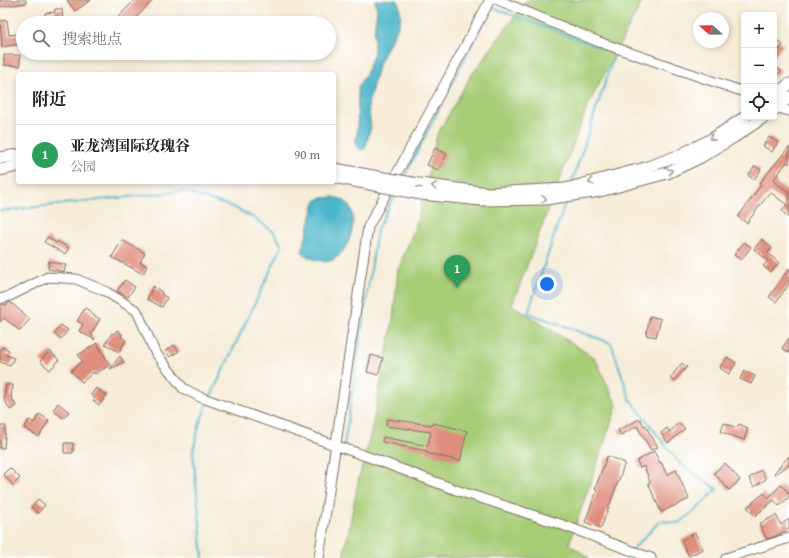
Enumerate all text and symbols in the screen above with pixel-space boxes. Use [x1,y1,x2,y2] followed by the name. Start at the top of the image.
[693,12,729,48] north arrow
[741,12,777,120] map controls
[741,12,777,48] button: +
[16,16,336,60] search box
[30,27,52,49] icon: search
[62,28,122,49] text: 搜索地点
[741,48,777,84] button: −
[741,84,777,120] button: locate
[32,86,66,111] text: 附近
[709,134,717,141] one-way arrow
[70,135,190,156] text: 亚龙湾国际玫瑰谷
[42,145,48,164] text: 1
[294,145,320,164] text: 90 m
[70,157,96,176] text: 公园
[666,168,674,176] one-way arrow
[587,177,594,185] one-way arrow
[431,182,437,191] one-way arrow
[540,194,547,203] one-way arrow
[444,255,470,288] pin: 1
[537,274,557,294] your location

